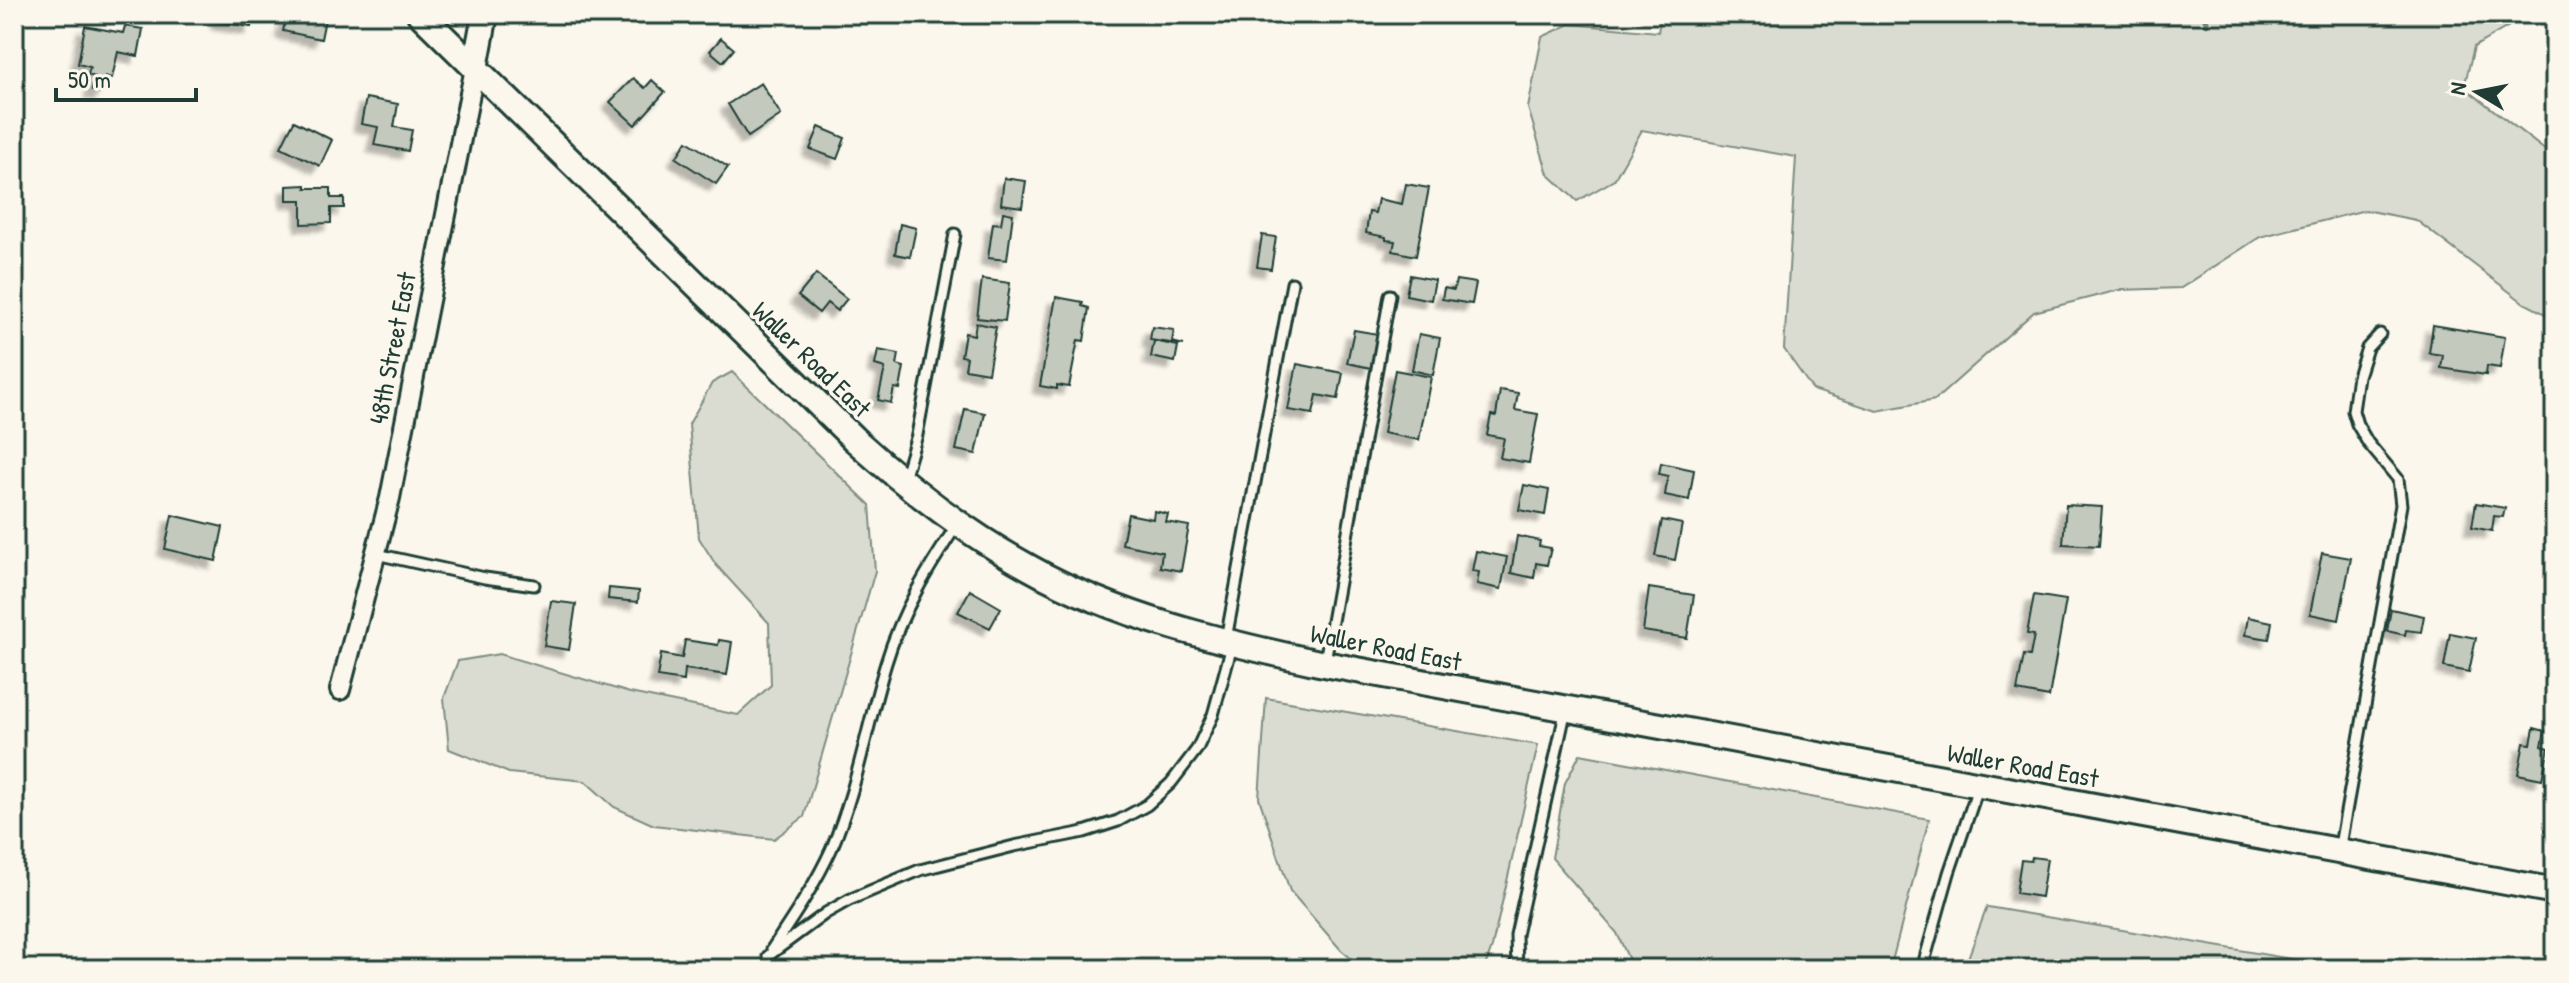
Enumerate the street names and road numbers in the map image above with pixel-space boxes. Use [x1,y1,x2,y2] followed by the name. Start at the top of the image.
[360,268,424,427] street label: 48th Street East
[745,293,880,425] street label: Waller Road East
[1308,615,1465,679] street label: Waller Road East
[1945,734,2102,796] street label: Waller Road East

